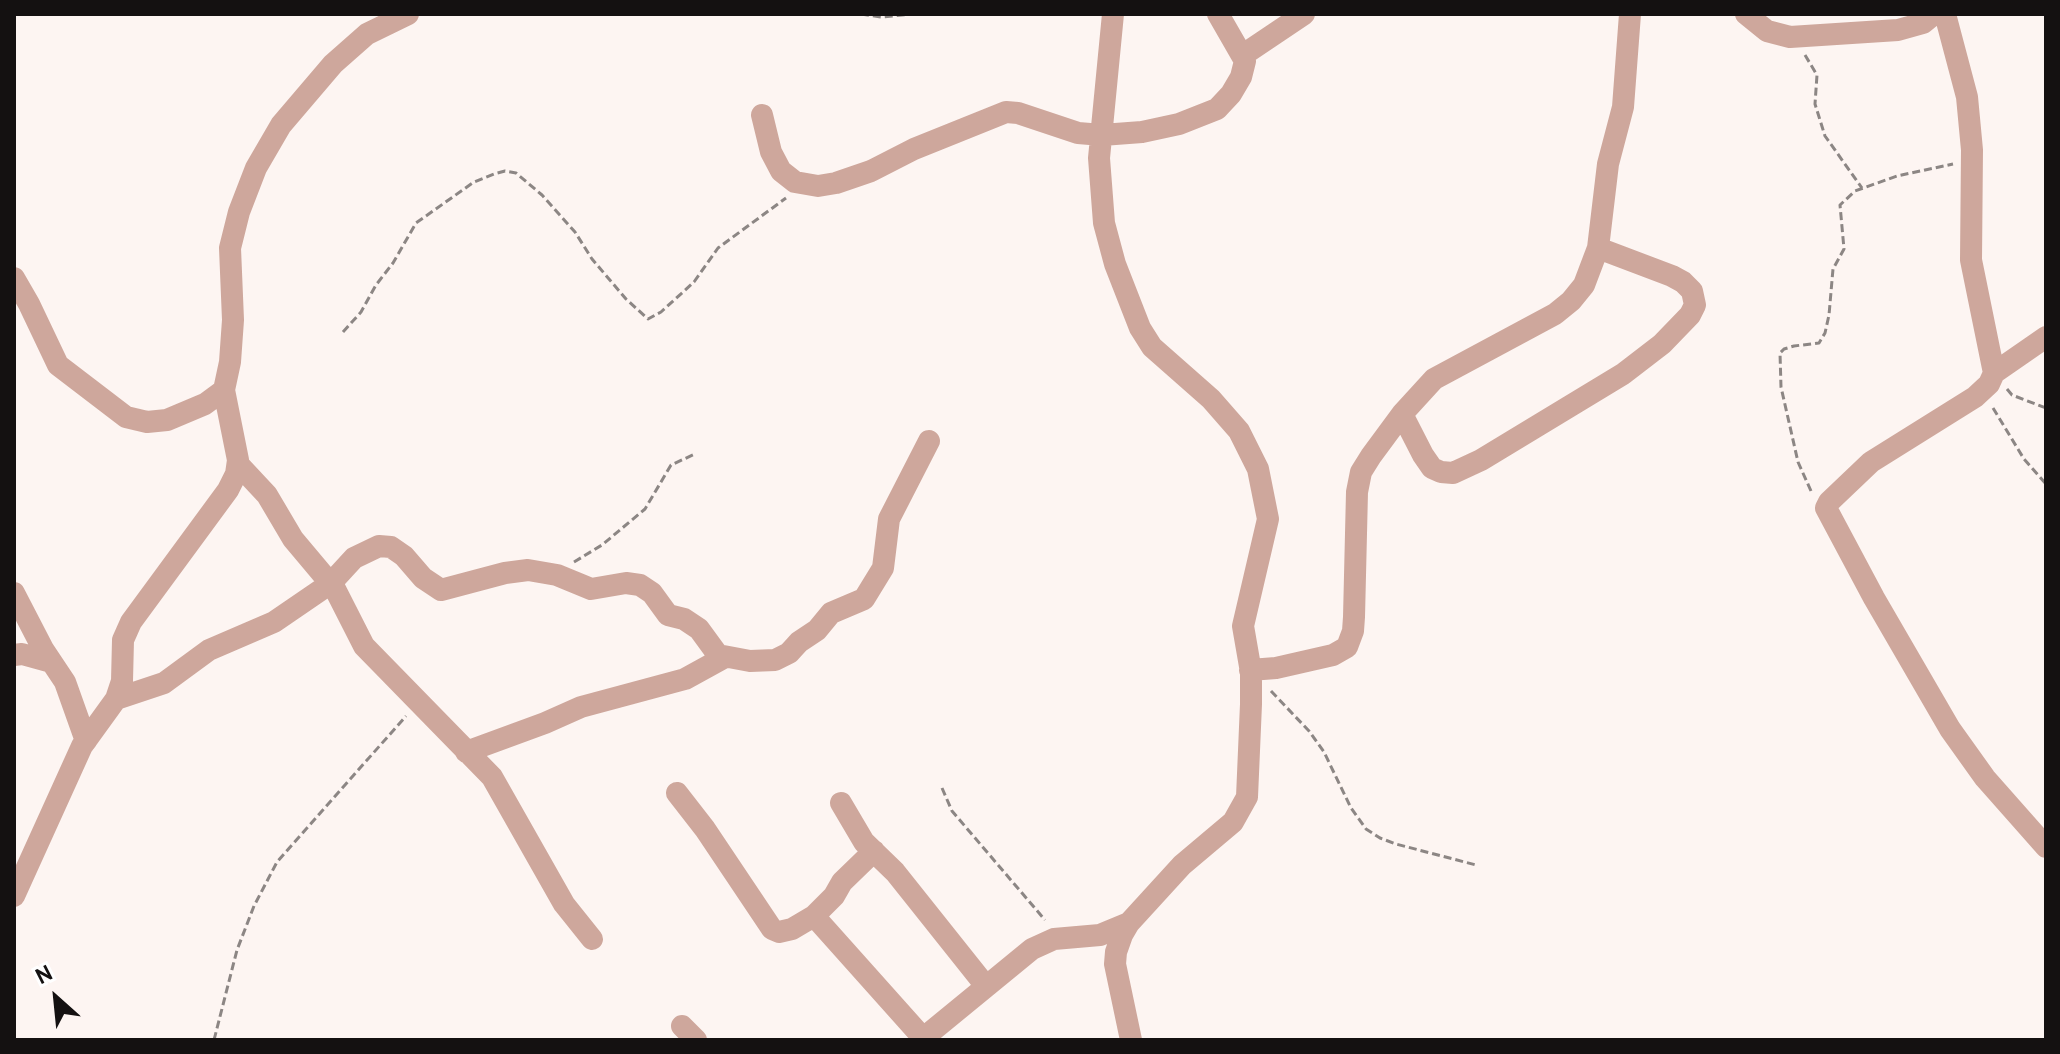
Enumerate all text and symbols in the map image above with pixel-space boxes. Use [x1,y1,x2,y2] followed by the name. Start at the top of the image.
[16,958,96,1038] north arrow
[32,961,58,992] text: N

